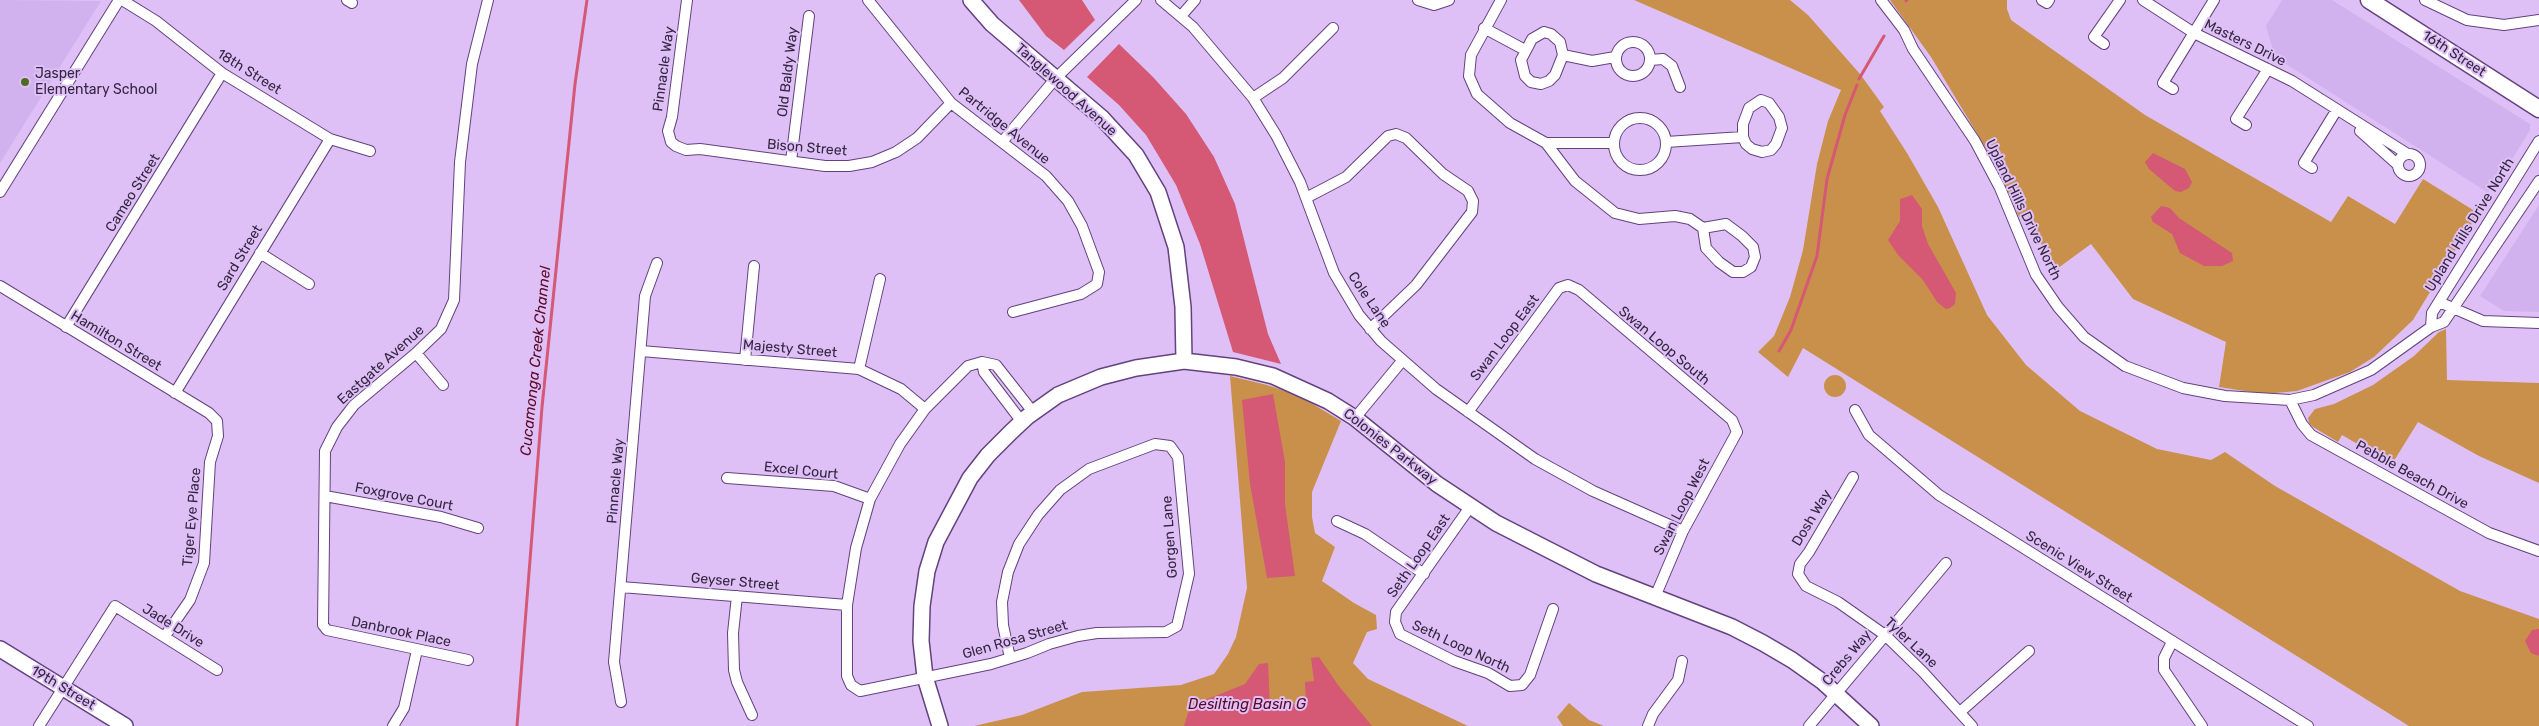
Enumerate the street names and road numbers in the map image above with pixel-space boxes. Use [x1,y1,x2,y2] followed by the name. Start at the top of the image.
[2201,16,2289,70] street label: Masters Drive
[650,25,678,113] street label: Pinnacle Way
[774,26,802,118] street label: Old Baldy Way
[2419,27,2489,81] street label: 16th Street
[1012,40,1120,140] street label: Tanglewood Avenue
[214,46,284,98] street label: 18th Street
[955,84,1053,168] street label: Partridge Avenue
[766,136,848,160] street label: Bison Street
[1982,137,2064,283] street label: Upland Hills Drive North
[102,151,164,235] street label: Cameo Street
[2422,155,2518,295] street label: Upland Hills Drive North
[214,222,266,294] street label: Sard Street
[1344,269,1394,331] street label: Cole Lane
[1467,292,1543,384] street label: Swan Loop East
[1615,303,1713,389] street label: Swan Loop South
[68,307,164,375] street label: Hamilton Street
[334,322,428,408] street label: Eastgate Avenue
[742,337,838,361] street label: Majesty Street
[1340,405,1440,489] street label: Colonies Parkway
[2353,437,2471,513] street label: Pebble Beach Drive
[604,438,628,524] street label: Pinnacle Way
[1650,456,1714,558] street label: Swan Loop West
[763,459,839,483] street label: Excel Court
[179,467,205,567] street label: Tiger Eye Place
[353,479,455,515] street label: Foxgrove Court
[1789,487,1835,549] street label: Dosh Way
[1159,495,1181,579] street label: Gorgen Lane
[1384,511,1454,601] street label: Seth Loop East
[2023,527,2135,607] street label: Scenic View Street
[690,570,780,594] street label: Geyser Street
[139,600,207,652] street label: Jade Drive
[349,613,453,651] street label: Danbrook Place
[1881,614,1941,672] street label: Tyler Lane
[960,617,1070,663] street label: Glen Rosa Street
[1409,617,1513,677] street label: Seth Loop North
[1819,627,1875,689] street label: Crebs Way
[28,662,98,714] street label: 19th Street

